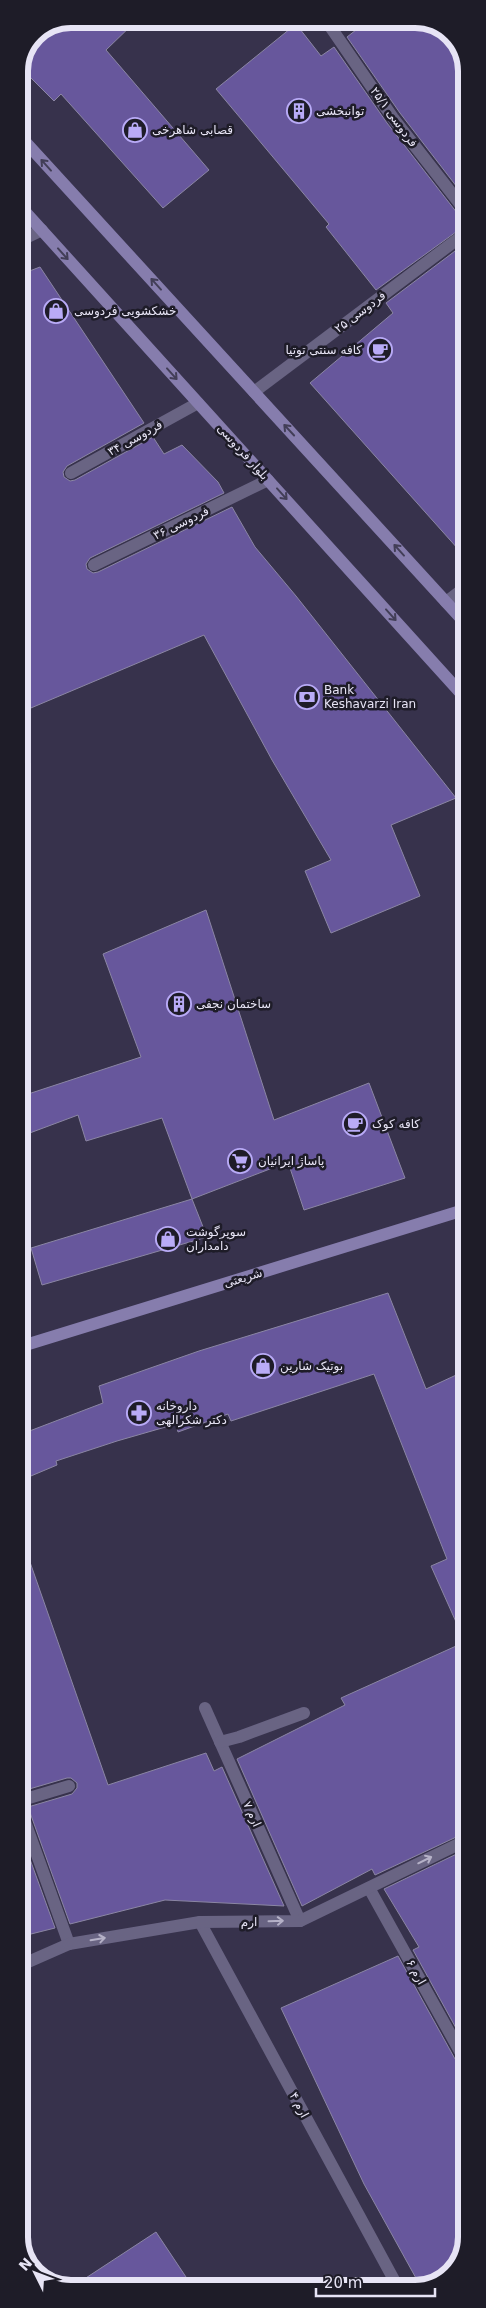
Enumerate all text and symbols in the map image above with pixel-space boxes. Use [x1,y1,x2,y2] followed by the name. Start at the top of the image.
[367,84,420,150] street label: فردوسی ۲۵/۱
[286,98,312,124] building icon: توانبخشی
[316,104,364,119] place label: توانبخشی
[122,117,148,143] shop icon: قصابی شاهرخی
[152,123,233,138] place label: قصابی شاهرخی
[40,158,52,171] one-way arrow
[57,247,69,260] one-way arrow
[150,278,161,291] one-way arrow
[332,288,389,337] street label: فردوسی ۲۵
[43,298,69,324] shop icon: خشکشویی فردوسی
[74,304,176,319] place label: خشکشویی فردوسی
[367,337,393,363] cafe icon: کافه سنتی توتیا
[285,343,362,358] place label: کافه سنتی توتیا
[166,368,178,381] one-way arrow
[105,417,165,460] street label: فردوسی ۳۴
[214,421,272,483] street label: بلوار فردوسی
[283,424,295,437] one-way arrow
[276,488,287,501] one-way arrow
[151,503,212,543] street label: فردوسی ۳۶
[393,544,404,557] one-way arrow
[385,609,396,622] one-way arrow
[324,683,416,711] place label: Bank Keshavarzi Iran
[294,684,320,710] bank icon: Bank Keshavarzi Iran
[166,991,192,1017] building icon: ساختمان نجفی
[196,997,271,1011] place label: ساختمان نجفی
[342,1111,368,1137] cafe icon: کافه کوک
[372,1117,420,1132] place label: کافه کوک
[227,1148,253,1174] supermarket icon: پاساژ ایرانیان
[258,1154,324,1169] place label: پاساژ ایرانیان
[186,1225,246,1254] place label: سوپرگوشت دامداران
[155,1226,181,1252] shop icon: سوپرگوشت دامداران
[222,1266,264,1291] street label: شریعتی
[250,1353,276,1379] shop icon: بوتیک شارین
[280,1359,343,1374] place label: بوتیک شارین
[156,1399,227,1428] place label: داروخانه دکتر شکرالهی
[126,1400,152,1426] pharmacy icon: داروخانه دکتر شکرالهی
[239,1799,264,1830] street label: ارم ۷
[417,1855,432,1864] one-way arrow
[241,1915,257,1930] street label: ارم
[268,1917,284,1926] one-way arrow
[90,1934,106,1944] one-way arrow
[402,1957,429,1988] street label: ارم ۶
[286,2090,311,2121] street label: ارم ۴
[10,2248,60,2298] north arrow
[15,2255,35,2274] text: N
[316,2266,435,2298] scale bar
[324,2274,362,2292] text: 20 m

